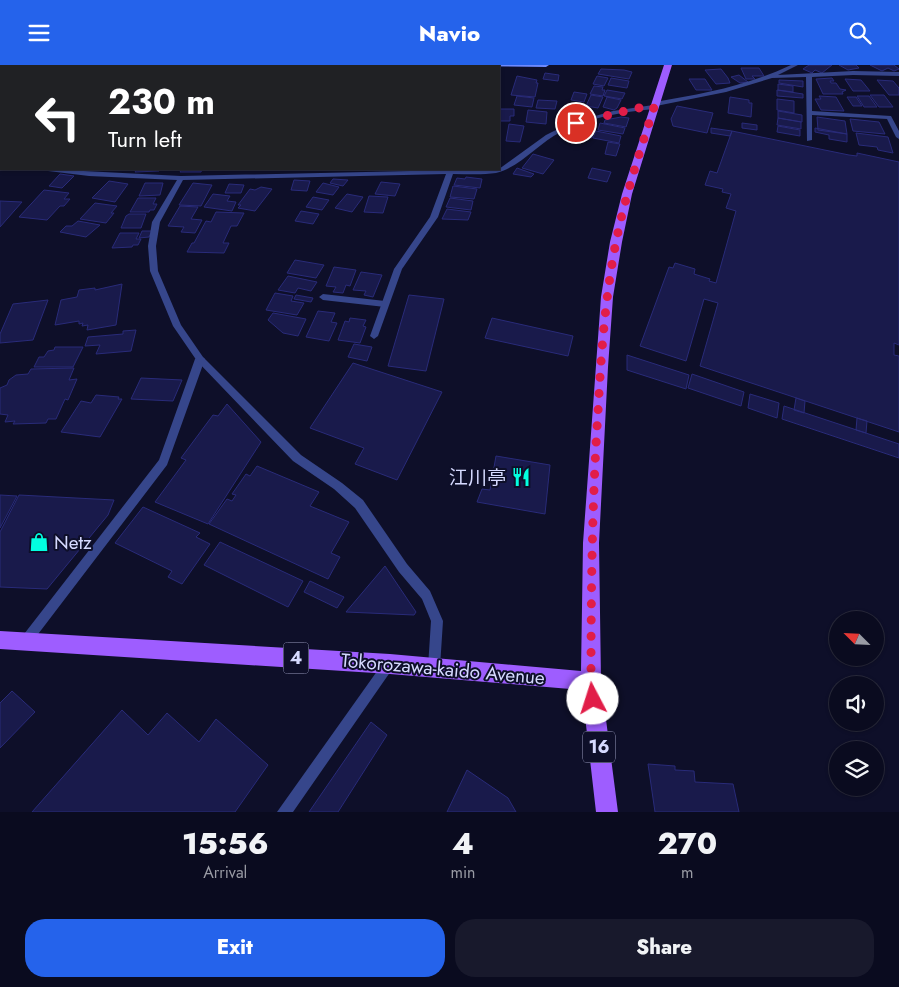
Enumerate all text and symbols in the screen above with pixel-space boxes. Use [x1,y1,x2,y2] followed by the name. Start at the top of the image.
[419,17,480,49] text: Navio
[25,19,53,47] icon: menu
[846,19,874,47] icon: search
[108,77,215,127] text: 230 m
[25,85,90,150] icon: left
[555,102,597,144] pin
[562,109,590,137] icon: arrive
[108,123,182,155] text: Turn left
[449,464,506,491] place label: 江川亭
[510,466,532,488] restaurant icon: 江川亭
[54,529,92,556] place label: Netz
[28,531,50,553] shop icon: Netz
[829,611,884,666] north arrow
[829,611,884,796] map controls
[284,643,308,673] road number: 4
[340,647,546,691] street label: Tokorozawa-kaido Avenue
[566,672,618,724] position arrow
[829,676,884,731] button: sound
[583,731,615,763] road number: 16
[829,741,884,796] button: layers
[182,822,269,865] text: 15:56
[452,822,474,865] text: 4
[657,822,717,865] text: 270
[203,861,247,884] text: Arrival
[450,861,476,884] text: min
[681,861,693,884] text: m
[25,919,445,977] button: Exit
[455,919,874,977] button: Share

